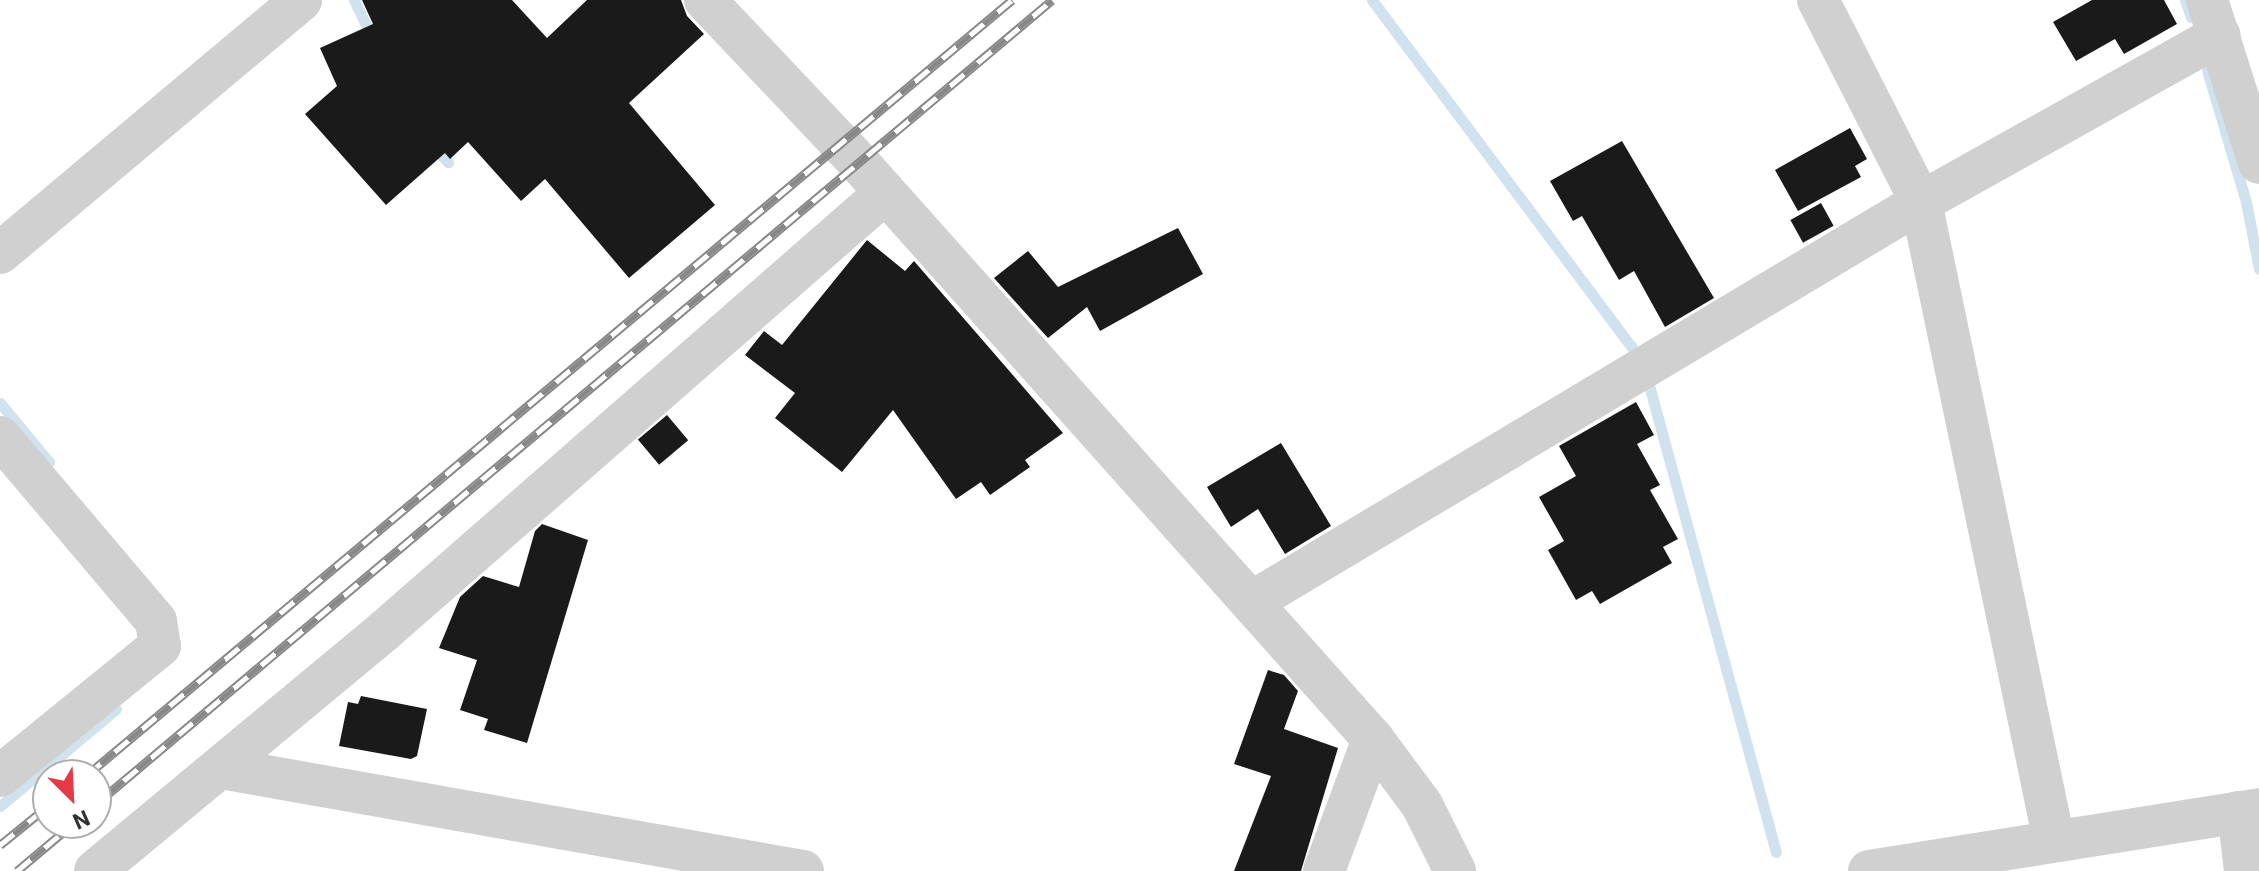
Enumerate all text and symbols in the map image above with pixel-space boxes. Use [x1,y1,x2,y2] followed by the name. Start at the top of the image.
[32,759,112,839] north arrow
[69,805,93,834] text: N

